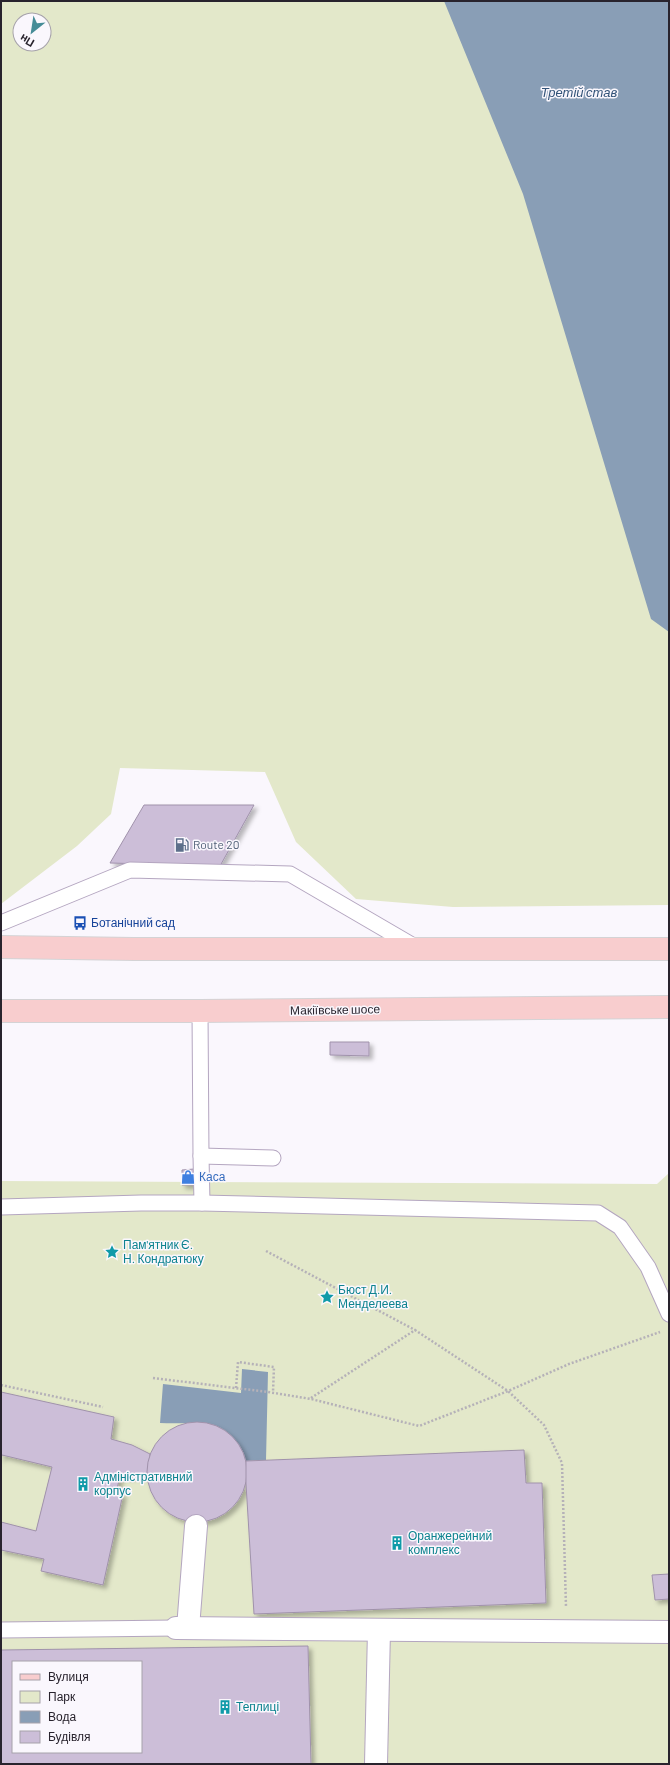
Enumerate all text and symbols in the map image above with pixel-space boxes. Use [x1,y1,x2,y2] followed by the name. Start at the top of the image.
[12,12,52,52] north arrow
[17,32,36,50] text: Пн
[541,84,617,100] water label: Третій став
[174,837,190,853] fuel station icon: Route 20
[193,837,239,851] place label: Route 20
[72,915,88,931] bus stop icon: Ботанічний сад
[91,915,175,930] place label: Ботанічний сад
[290,1001,380,1017] street label: Макіївське шосе
[180,1169,196,1185] shop icon: Каса
[199,1169,226,1183] place label: Каса
[123,1237,204,1266] place label: Пам'ятник Є. Н. Кондратюку
[104,1244,120,1260] place icon: Пам'ятник Є. Н. Кондратюку
[338,1282,408,1311] place label: Бюст Д.И. Менделеева
[319,1289,335,1305] place icon: Бюст Д.И. Менделеева
[94,1469,192,1498] place label: Адміністративний корпус
[75,1476,91,1492] building icon: Адміністративний корпус
[408,1528,492,1556] place label: Оранжерейний комплекс
[389,1535,405,1551] building icon: Оранжерейний комплекс
[12,1661,142,1753] legend
[48,1669,89,1684] text: Вулиця
[48,1689,76,1704] text: Парк
[217,1699,233,1715] building icon: Теплиці
[236,1699,279,1714] place label: Теплиці
[48,1709,76,1724] text: Вода
[48,1729,90,1744] text: Будівля

